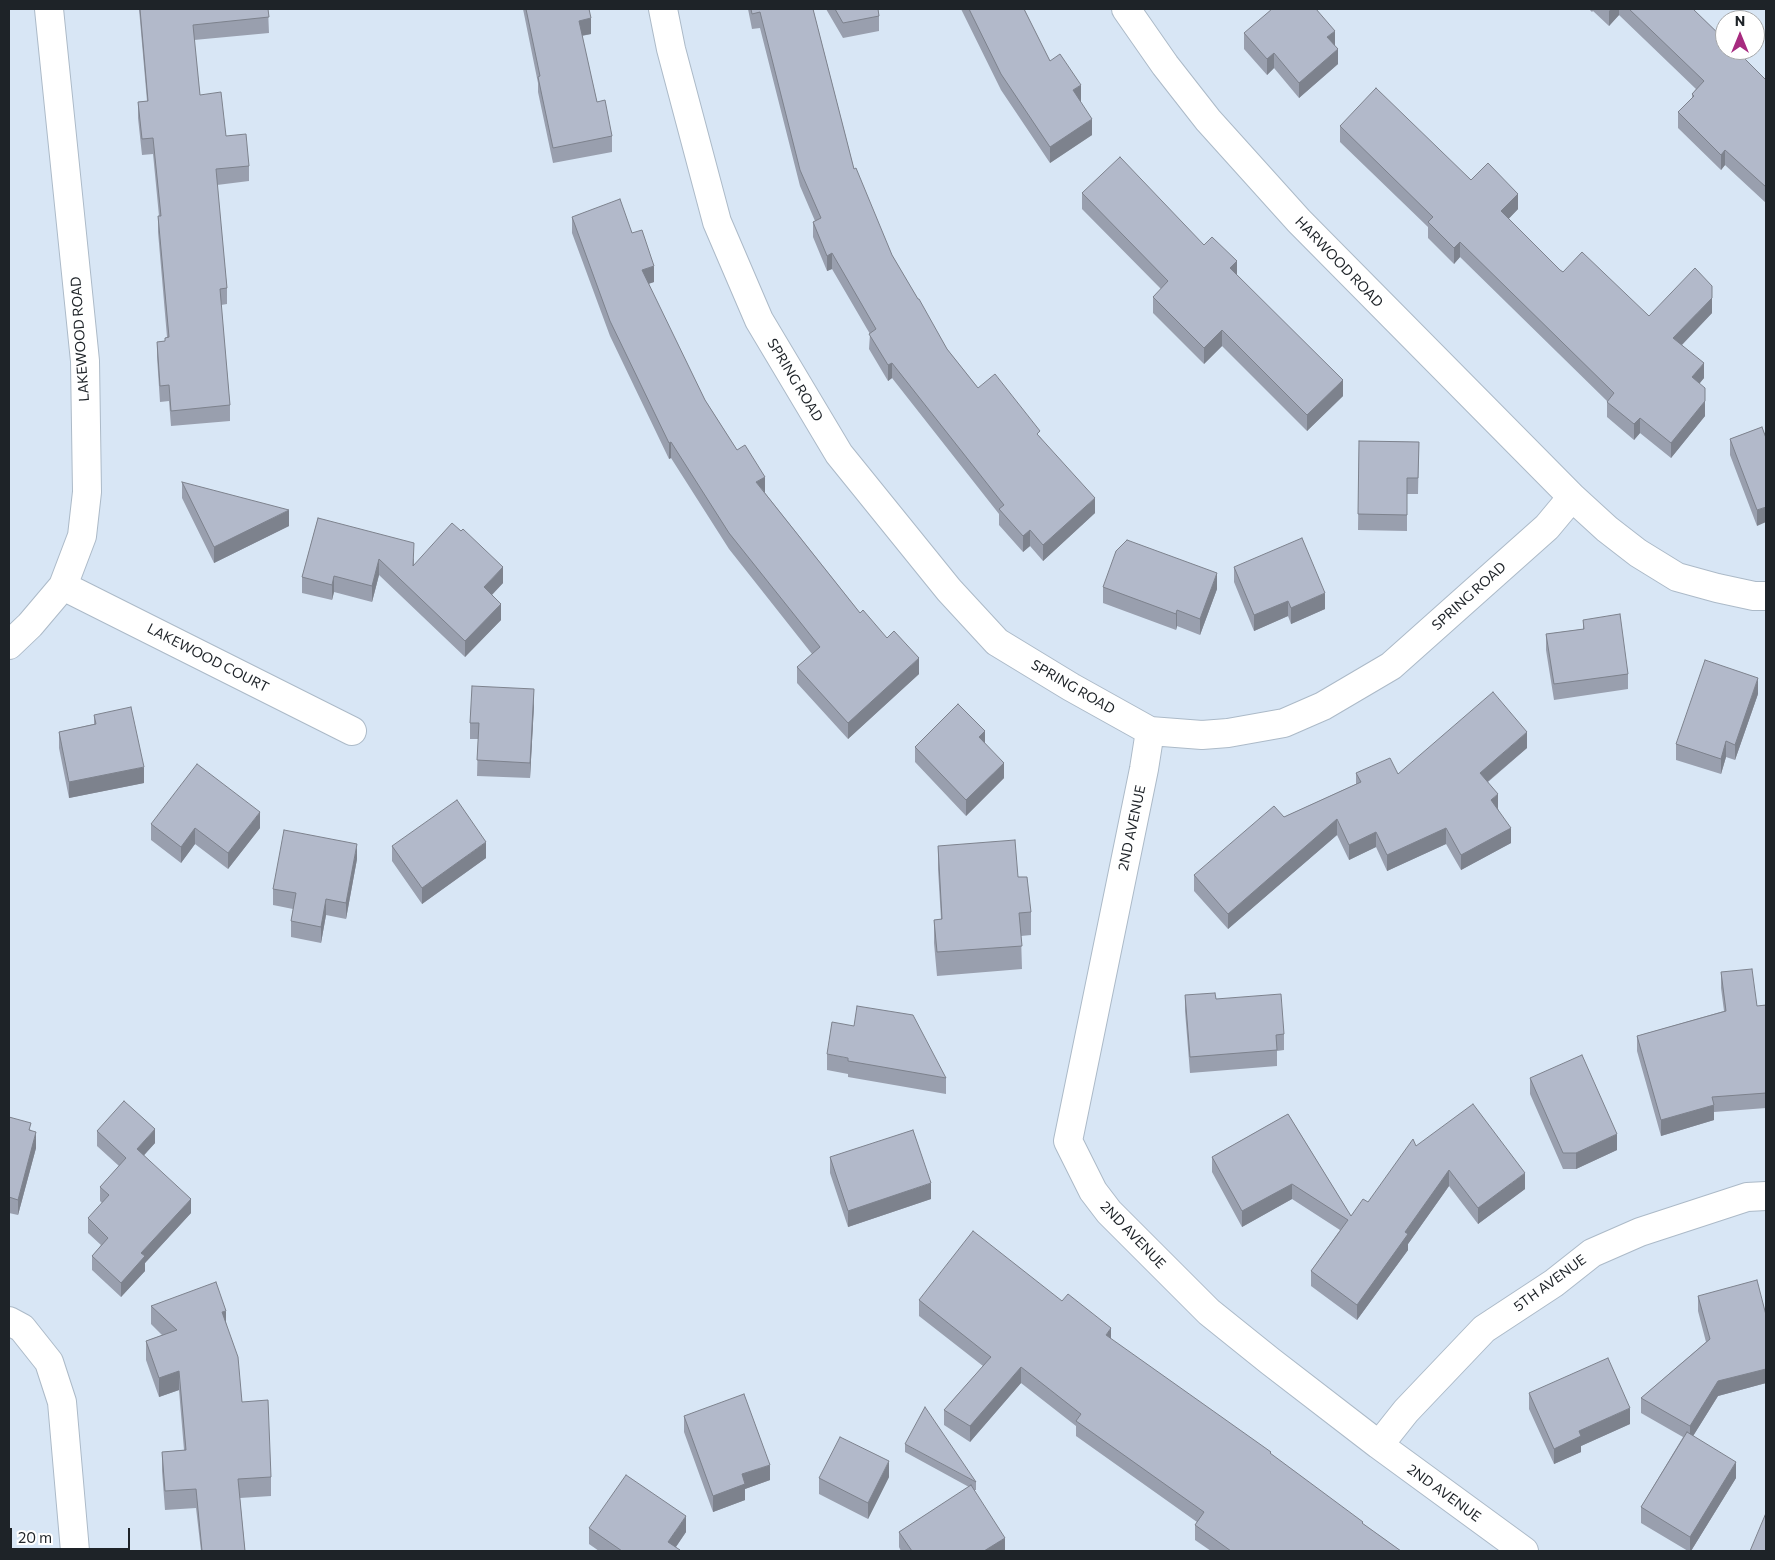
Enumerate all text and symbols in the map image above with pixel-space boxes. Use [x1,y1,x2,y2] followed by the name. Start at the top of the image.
[1715,10,1765,60] north arrow
[1735,12,1745,29] text: N
[1292,213,1386,311] street label: HARWOOD ROAD
[67,276,93,402] street label: LAKEWOOD ROAD
[764,335,826,425] street label: SPRING ROAD
[1428,558,1510,634] street label: SPRING ROAD
[144,620,272,696] street label: LAKEWOOD COURT
[1028,656,1118,718] street label: SPRING ROAD
[1115,784,1149,872] street label: 2ND AVENUE
[1097,1198,1169,1272] street label: 2ND AVENUE
[1510,1251,1590,1315] street label: 5TH AVENUE
[1404,1461,1484,1525] street label: 2ND AVENUE
[12,1518,132,1550] scale bar
[18,1528,52,1546] text: 20 m

